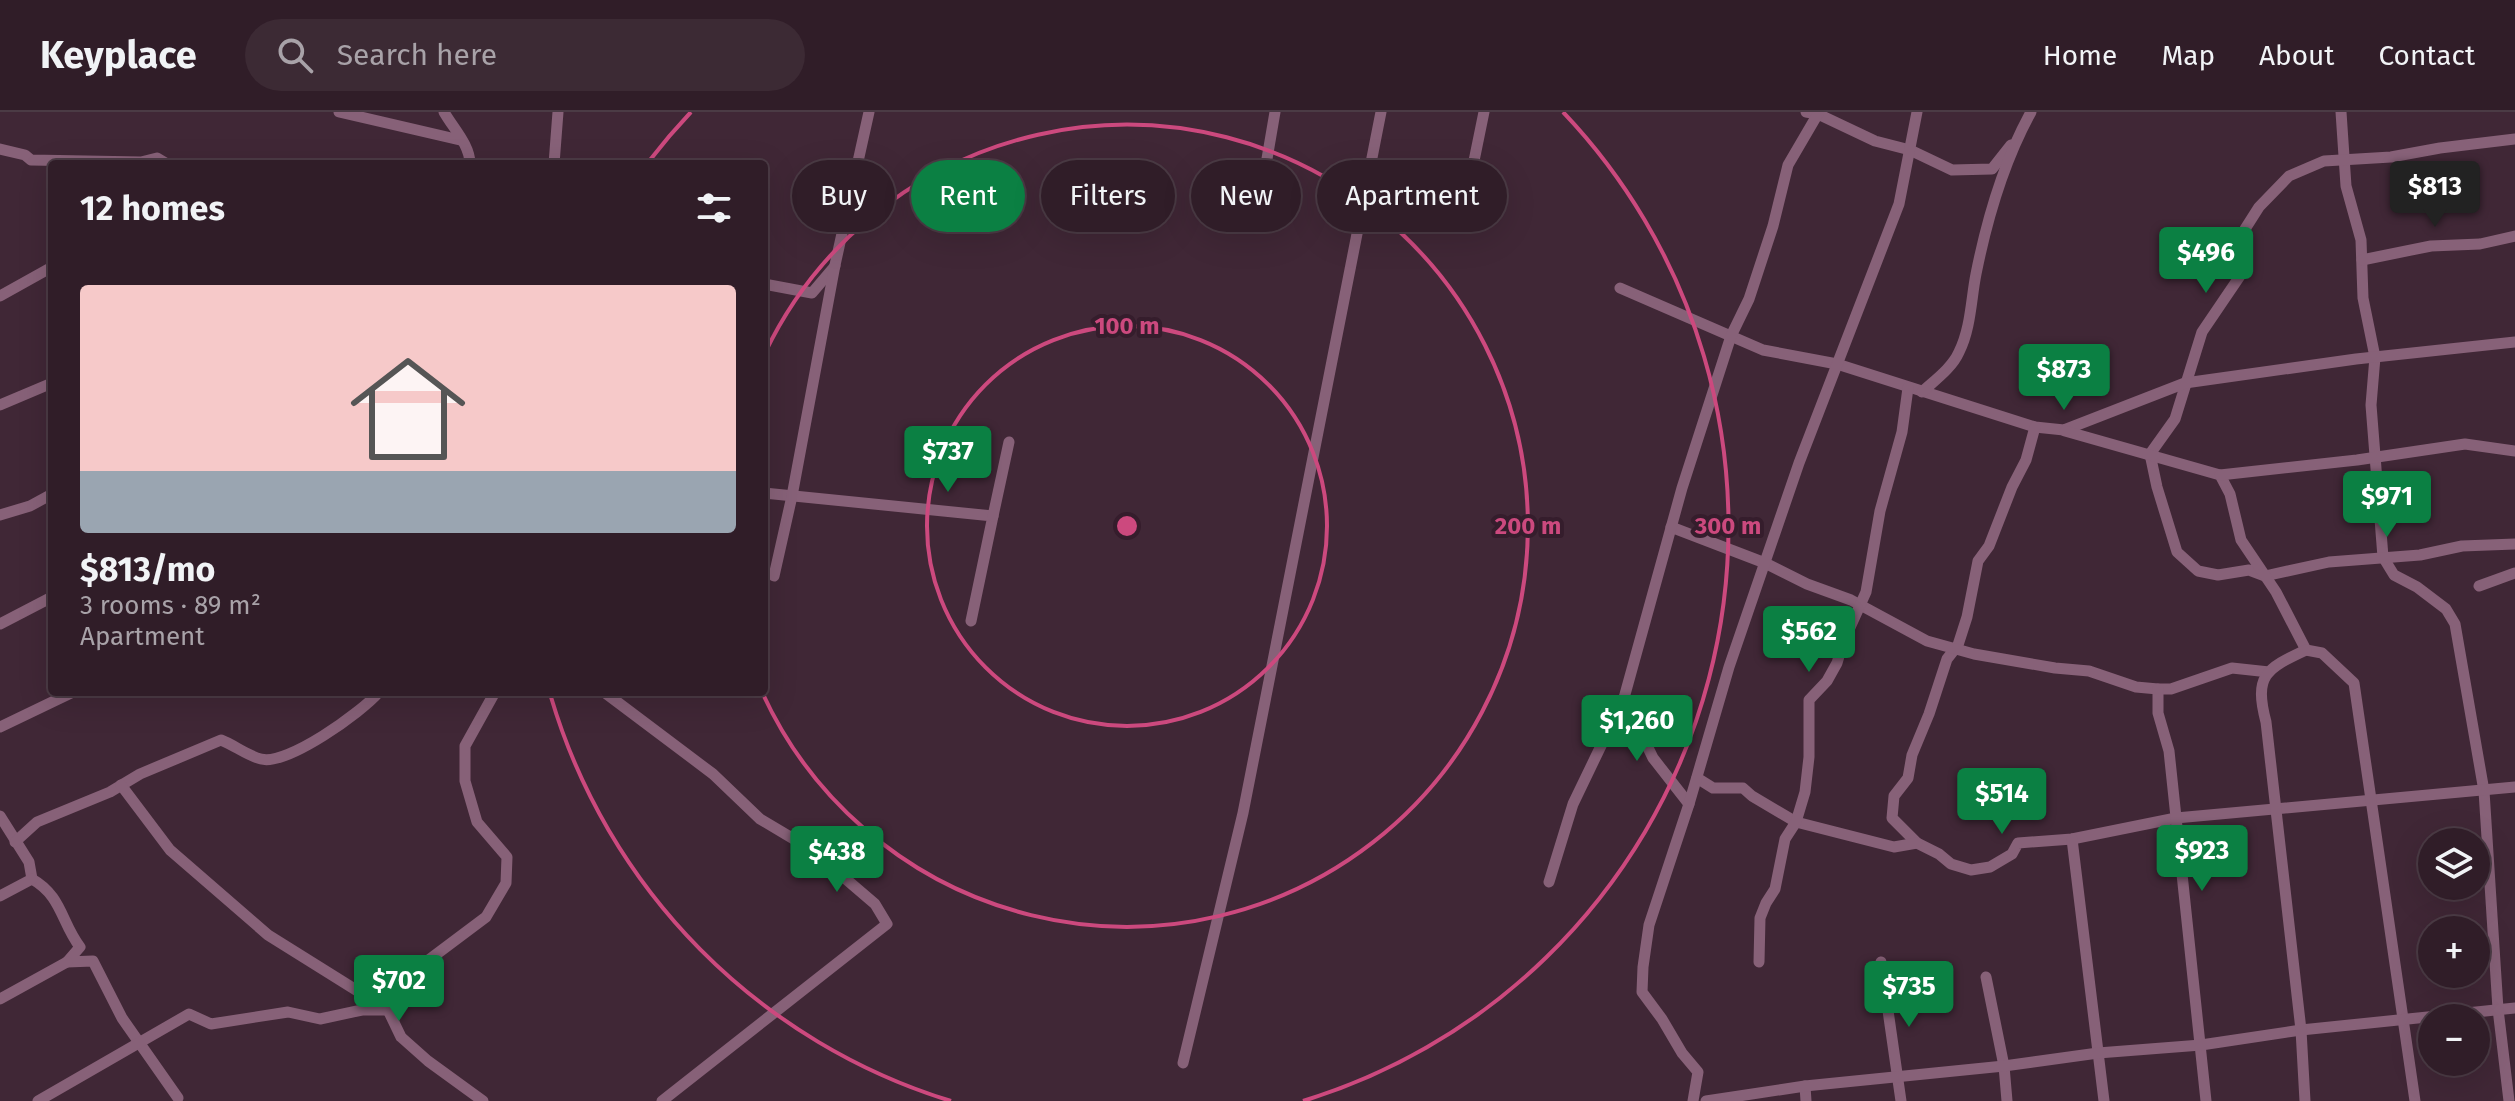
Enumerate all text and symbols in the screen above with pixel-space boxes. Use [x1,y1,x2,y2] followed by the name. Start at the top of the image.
[245,19,805,91] search box
[40,32,197,78] text: Keyplace
[273,33,317,77] icon: search
[337,37,497,73] text: Search here
[2043,39,2117,72] text: Home
[2161,39,2215,72] text: Map
[2259,39,2334,72] text: About
[2378,39,2475,72] text: Contact
[792,160,895,232] chip: Buy
[911,160,1025,232] chip: Rent
[1041,160,1175,232] chip: Filters
[1191,160,1301,232] chip: New
[1317,160,1507,232] chip: Apartment
[2388,161,2482,229] pin: $813
[2408,171,2462,202] text: $813
[692,186,736,230] icon: filters
[80,188,225,229] text: 12 homes
[2159,227,2253,295] pin: $496
[2177,237,2235,268] text: $496
[1094,312,1160,340] text: 100 m
[336,337,480,481] icon: home
[2017,344,2111,412] pin: $873
[2037,354,2091,385] text: $873
[901,426,995,494] pin: $737
[922,436,974,467] text: $737
[2340,471,2434,539] pin: $971
[2361,481,2413,512] text: $971
[1113,512,1141,540] centre of rings
[1495,512,1561,540] text: 200 m
[1694,512,1761,540] text: 300 m
[80,549,215,590] text: $813/mo
[80,590,261,621] text: 3 rooms · 89 m²
[1762,606,1856,674] pin: $562
[1781,616,1837,647] text: $562
[80,621,205,652] text: Apartment
[1572,695,1702,763] pin: $1,260
[1600,705,1674,736] text: $1,260
[1955,768,2049,836] pin: $514
[1975,778,2029,809] text: $514
[2155,825,2249,893] pin: $923
[790,826,884,894] pin: $438
[2418,828,2490,1076] map controls
[2418,828,2490,900] button: layers
[2175,835,2229,866] text: $923
[808,836,866,867] text: $438
[2418,916,2490,988] button: +
[352,955,446,1023] pin: $702
[1862,961,1956,1029] pin: $735
[372,965,426,996] text: $702
[1882,971,1936,1002] text: $735
[2418,1004,2490,1076] button: −

